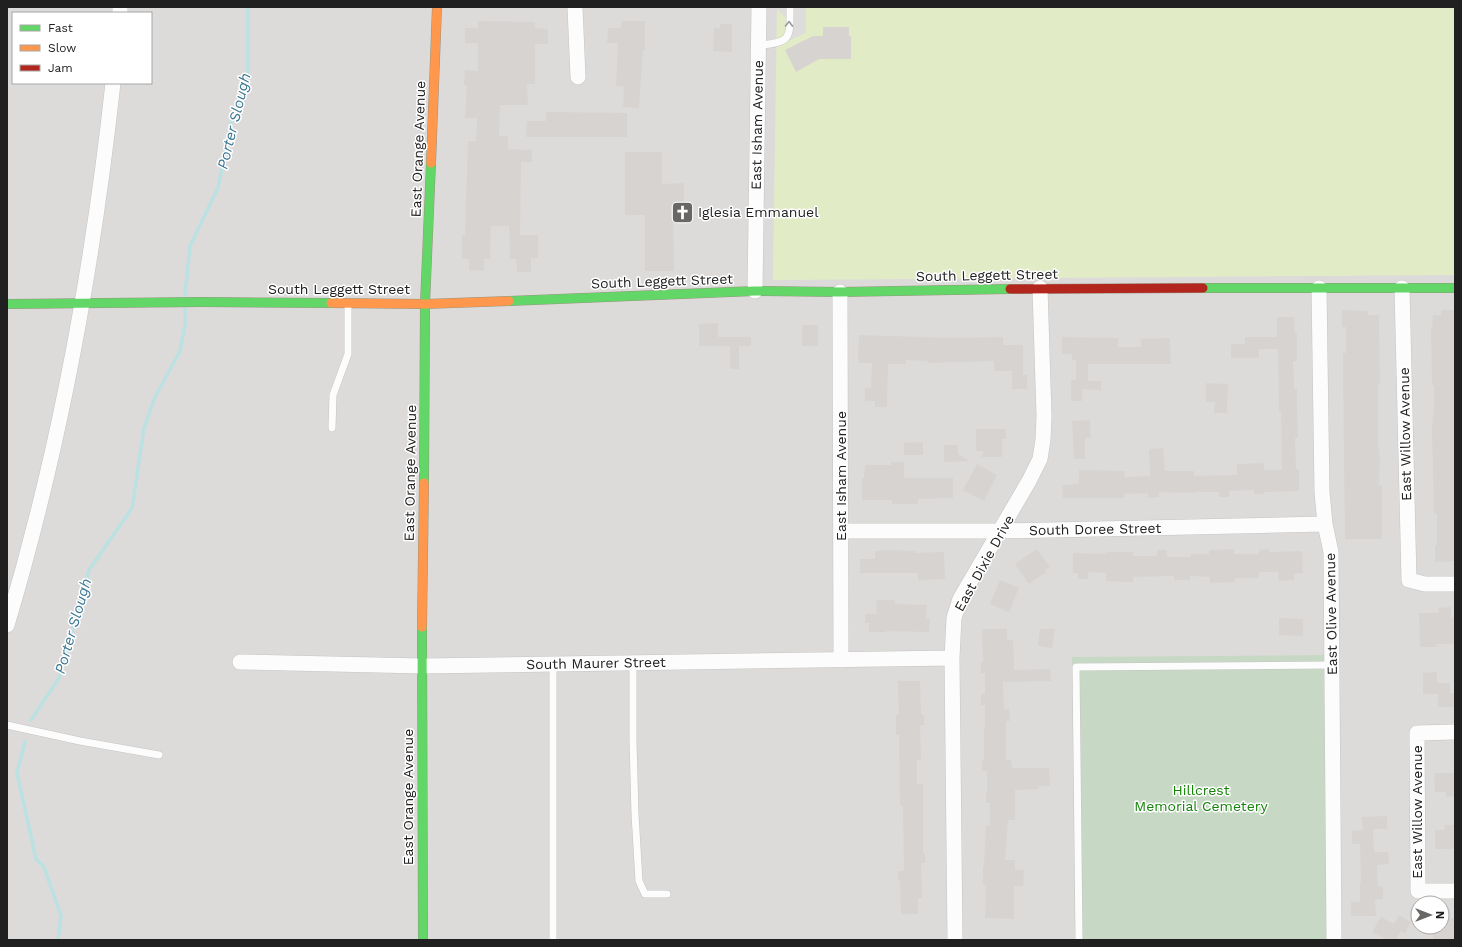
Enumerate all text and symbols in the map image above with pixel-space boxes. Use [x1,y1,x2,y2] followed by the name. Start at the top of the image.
[12,12,152,84] legend
[48,21,73,35] text: Fast
[785,21,794,27] one-way arrow
[48,41,76,55] text: Slow
[748,60,766,190] street label: East Isham Avenue
[48,61,73,75] text: Jam
[213,71,255,171] water label: Porter Slough
[408,80,428,218] street label: East Orange Avenue
[669,199,695,225] church icon: Iglesia Emmanuel
[698,204,819,220] place label: Iglesia Emmanuel
[916,266,1058,284] street label: South Leggett Street
[591,271,733,291] street label: South Leggett Street
[268,281,410,297] street label: South Leggett Street
[1396,367,1414,501] street label: East Willow Avenue
[401,405,419,541] street label: East Orange Avenue
[833,411,849,541] street label: East Isham Avenue
[951,512,1017,614] street label: East Dixie Drive
[1029,520,1161,538] street label: South Doree Street
[1322,553,1340,675] street label: East Olive Avenue
[51,576,95,676] water label: Porter Slough
[526,654,666,672] street label: South Maurer Street
[400,729,416,865] street label: East Orange Avenue
[1409,745,1425,879] street label: East Willow Avenue
[1134,782,1268,814] park label: Hillcrest Memorial Cemetery
[1410,895,1450,935] north arrow
[1433,911,1446,919] text: N

